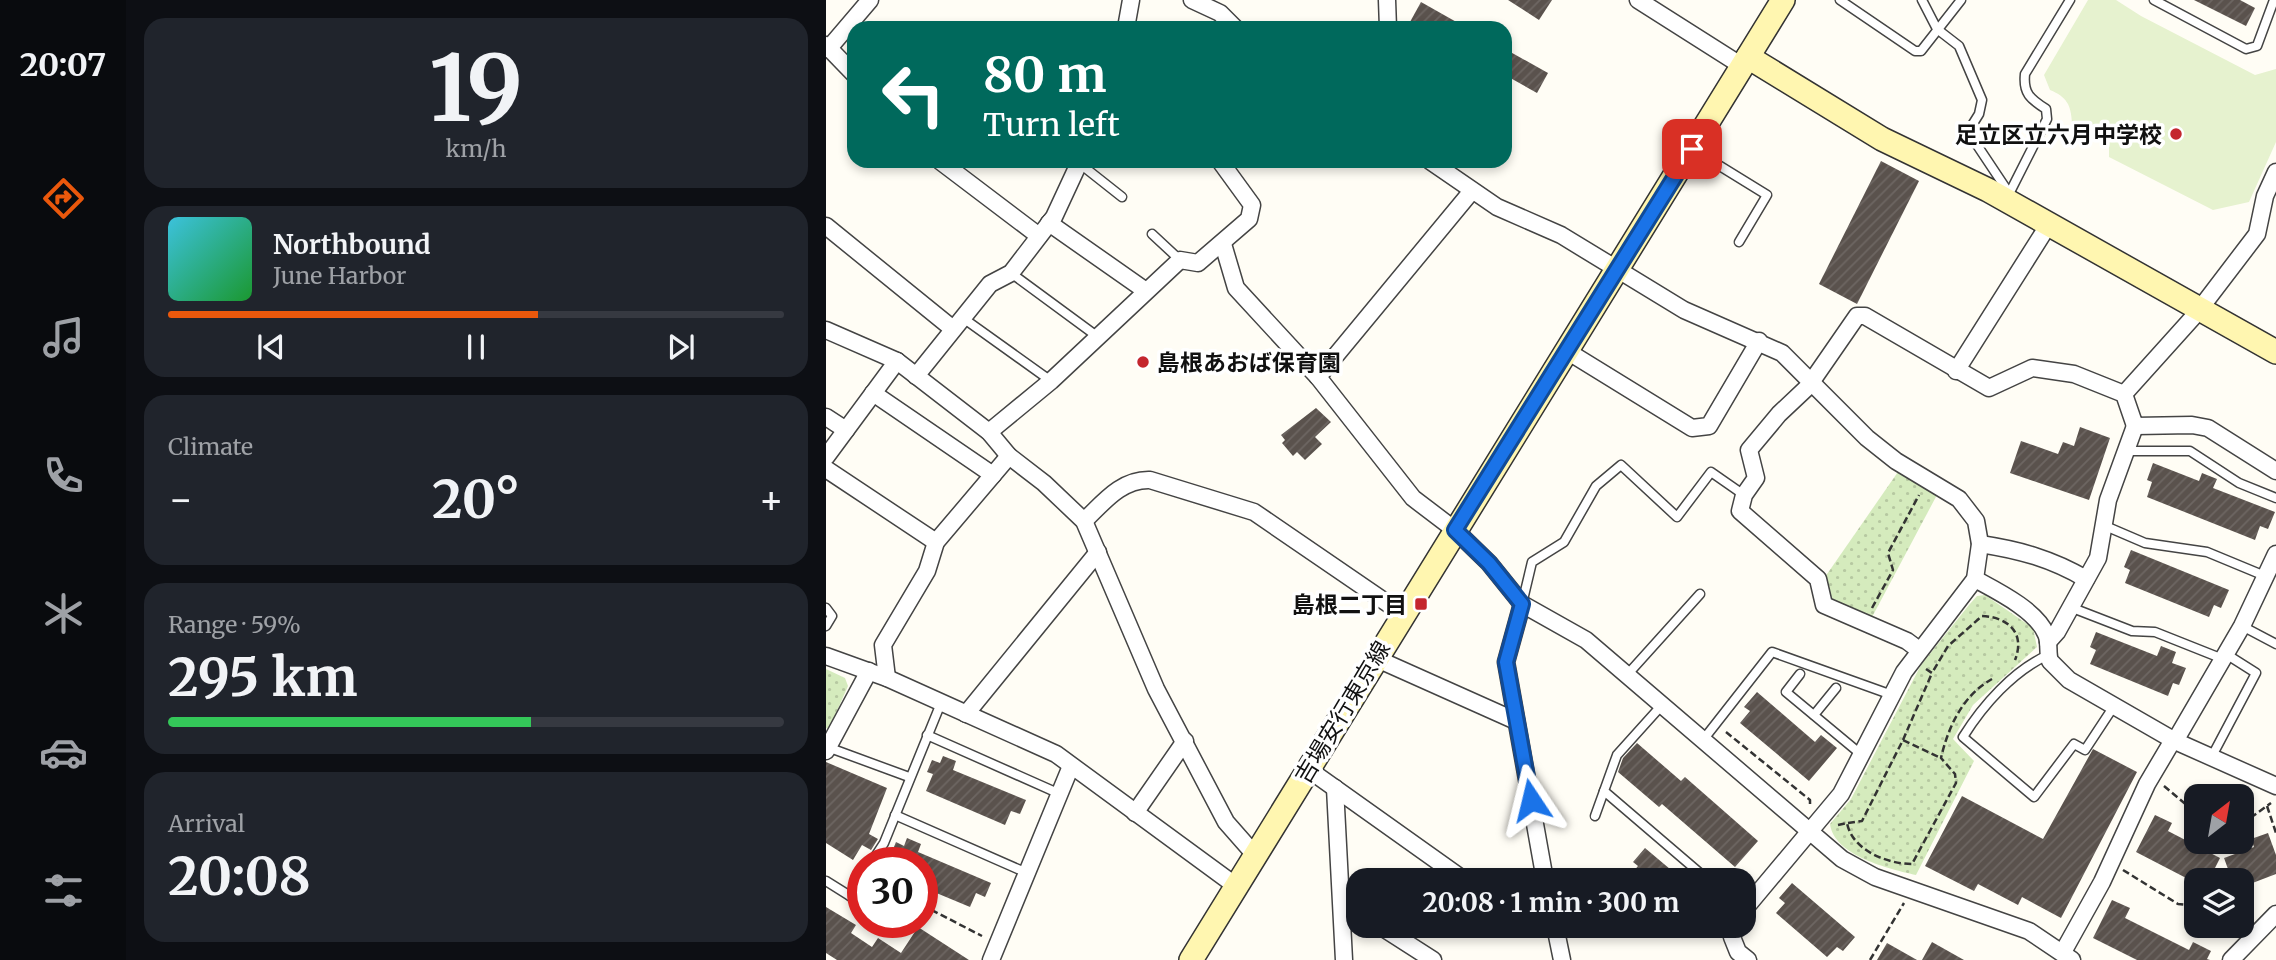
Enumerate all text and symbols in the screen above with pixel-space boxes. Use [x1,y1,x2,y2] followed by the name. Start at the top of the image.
[429,31,523,146] text: 19
[983,44,1106,105] text: 80 m
[20,45,106,85] text: 20:07
[868,49,959,140] icon: left
[983,105,1120,145] text: Turn left
[1662,119,1722,179] pin
[1955,120,2162,149] place label: 足立区立六月中学校
[2168,126,2184,142] marker: 足立区立六月中学校
[1673,130,1711,168] icon: arrive
[446,134,506,163] text: km/h
[39,174,88,223] icon: directions
[273,228,431,261] text: Northbound
[273,261,406,290] text: June Harbor
[39,313,88,362] icon: music
[252,328,290,366] icon: previous
[457,328,495,366] icon: pause
[662,328,700,366] icon: next
[1157,348,1341,377] place label: 島根あおば保育園
[1135,354,1151,370] marker: 島根あおば保育園
[168,432,253,461] text: Climate
[39,451,88,500] icon: phone
[432,467,520,532] text: 20°
[168,476,193,523] text: −
[759,476,784,523] text: +
[39,589,88,638] icon: climate
[1292,590,1407,619] place label: 島根二丁目
[1413,596,1429,612] marker: 島根二丁目
[168,610,301,639] text: Range · 59%
[1288,636,1396,788] street label: 吉場安行東京線
[168,645,358,710] text: 295 km
[39,728,88,777] icon: car
[1494,763,1568,837] position arrow
[2184,784,2254,854] north arrow
[2184,784,2254,938] map controls
[168,809,245,838] text: Arrival
[168,844,311,909] text: 20:08
[847,847,938,938] speed limit sign: 30
[39,866,88,915] icon: filters
[2184,868,2254,938] button: layers
[1422,886,1680,919] text: 20:08 · 1 min · 300 m

